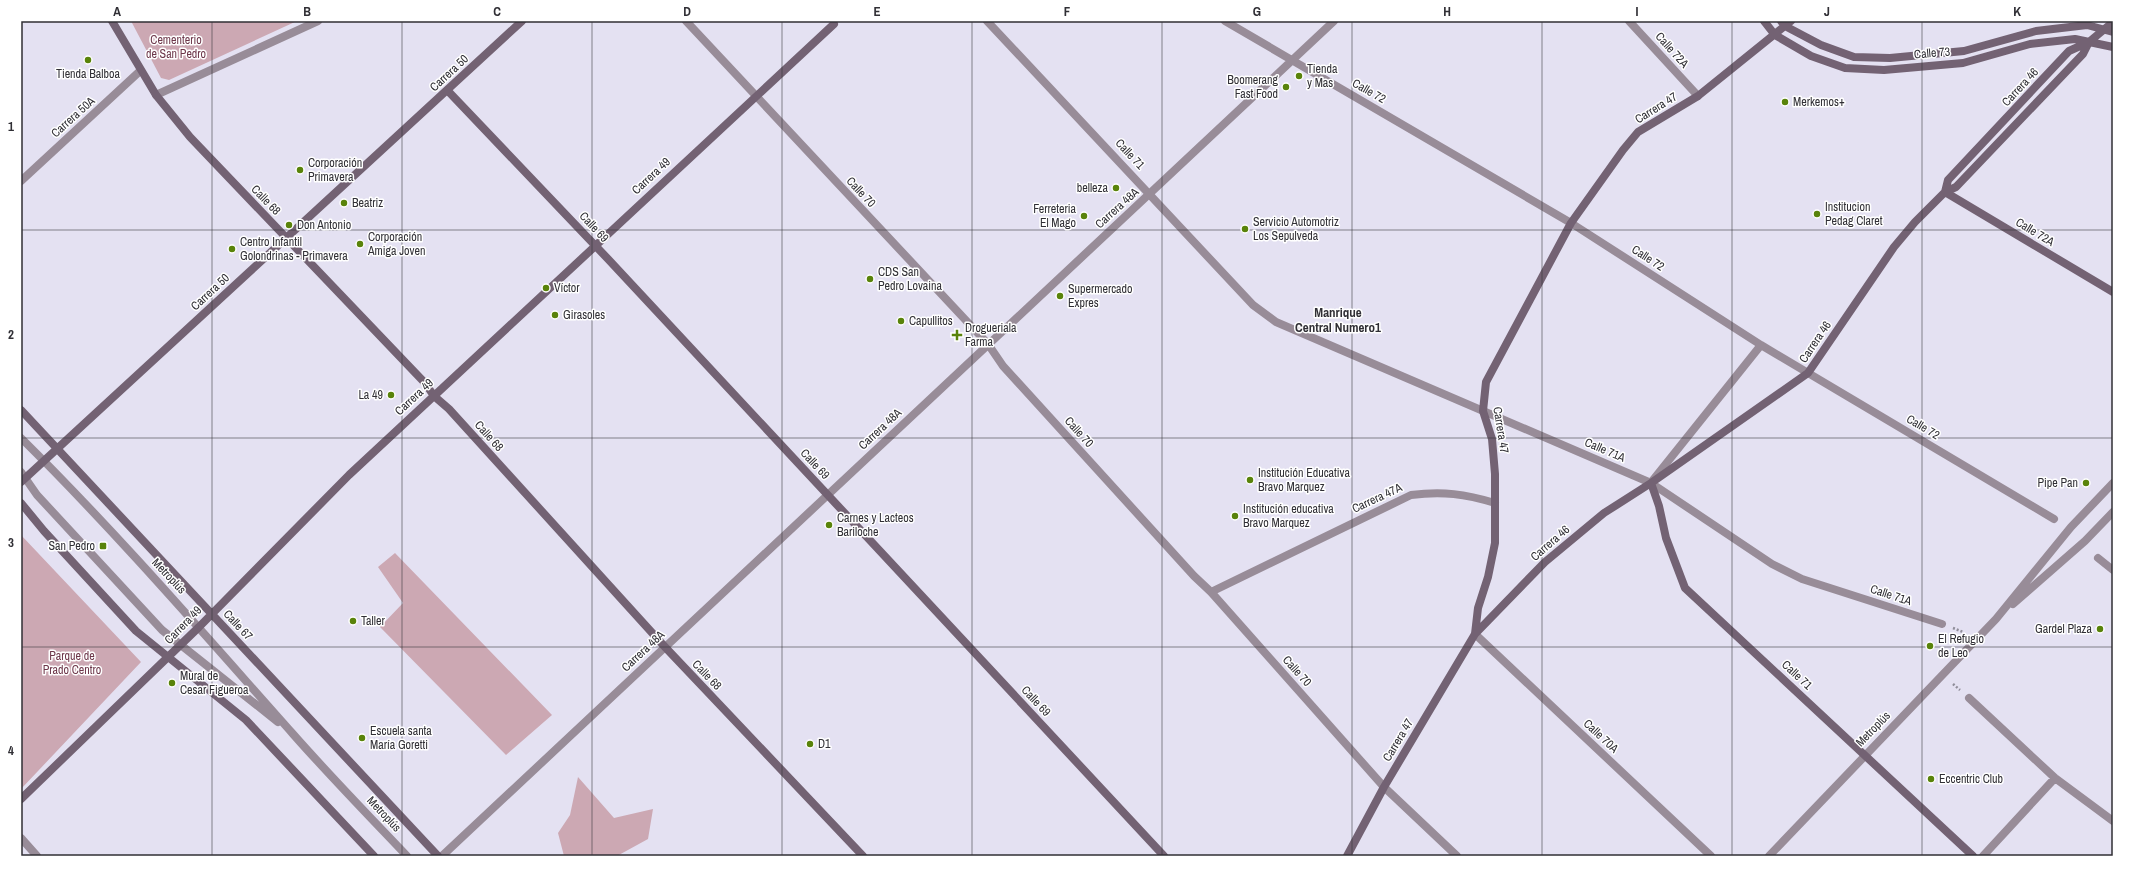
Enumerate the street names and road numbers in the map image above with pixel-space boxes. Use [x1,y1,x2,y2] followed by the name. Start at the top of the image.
[1652,29,1693,72] street label: Calle 72A
[1913,43,1951,63] street label: Calle 73
[426,51,472,95] street label: Carrera 50
[1998,64,2042,110] street label: Carrera 46
[1349,75,1389,107] street label: Calle 72
[1632,88,1681,127] street label: Carrera 47
[48,93,99,141] street label: Carrera 50A
[1112,135,1149,173] street label: Calle 71
[628,154,674,198] street label: Carrera 49
[843,173,879,211] street label: Calle 70
[248,181,284,219] street label: Calle 68
[1092,184,1143,232] street label: Carrera 48A
[576,208,612,246] street label: Calle 69
[2013,214,2058,250] street label: Calle 72A
[1629,241,1667,275] street label: Calle 72
[187,270,233,314] street label: Carrera 50
[1795,318,1835,366] street label: Carrera 46
[391,375,437,419] street label: Carrera 49
[855,405,905,453] street label: Carrera 48A
[1489,406,1513,455] street label: Carrera 47
[1903,411,1943,443] street label: Calle 72
[1061,413,1097,451] street label: Calle 70
[471,417,507,455] street label: Calle 68
[1582,434,1628,466] street label: Calle 71A
[797,445,833,483] street label: Calle 69
[1349,479,1405,517] street label: Carrera 47A
[1527,522,1573,564] street label: Carrera 46
[148,555,190,597] street label: Metroplús
[1868,581,1914,609] street label: Calle 71A
[161,603,205,647] street label: Carrera 49
[220,606,257,644] street label: Calle 67
[618,627,668,675] street label: Carrera 48A
[1279,652,1315,690] street label: Calle 70
[689,656,725,694] street label: Calle 68
[1778,657,1816,694] street label: Calle 71
[1018,682,1054,720] street label: Calle 69
[1852,708,1894,750] street label: Metroplús
[1379,715,1417,764] street label: Carrera 47
[1580,716,1622,757] street label: Calle 70A
[363,793,405,835] street label: Metroplús

